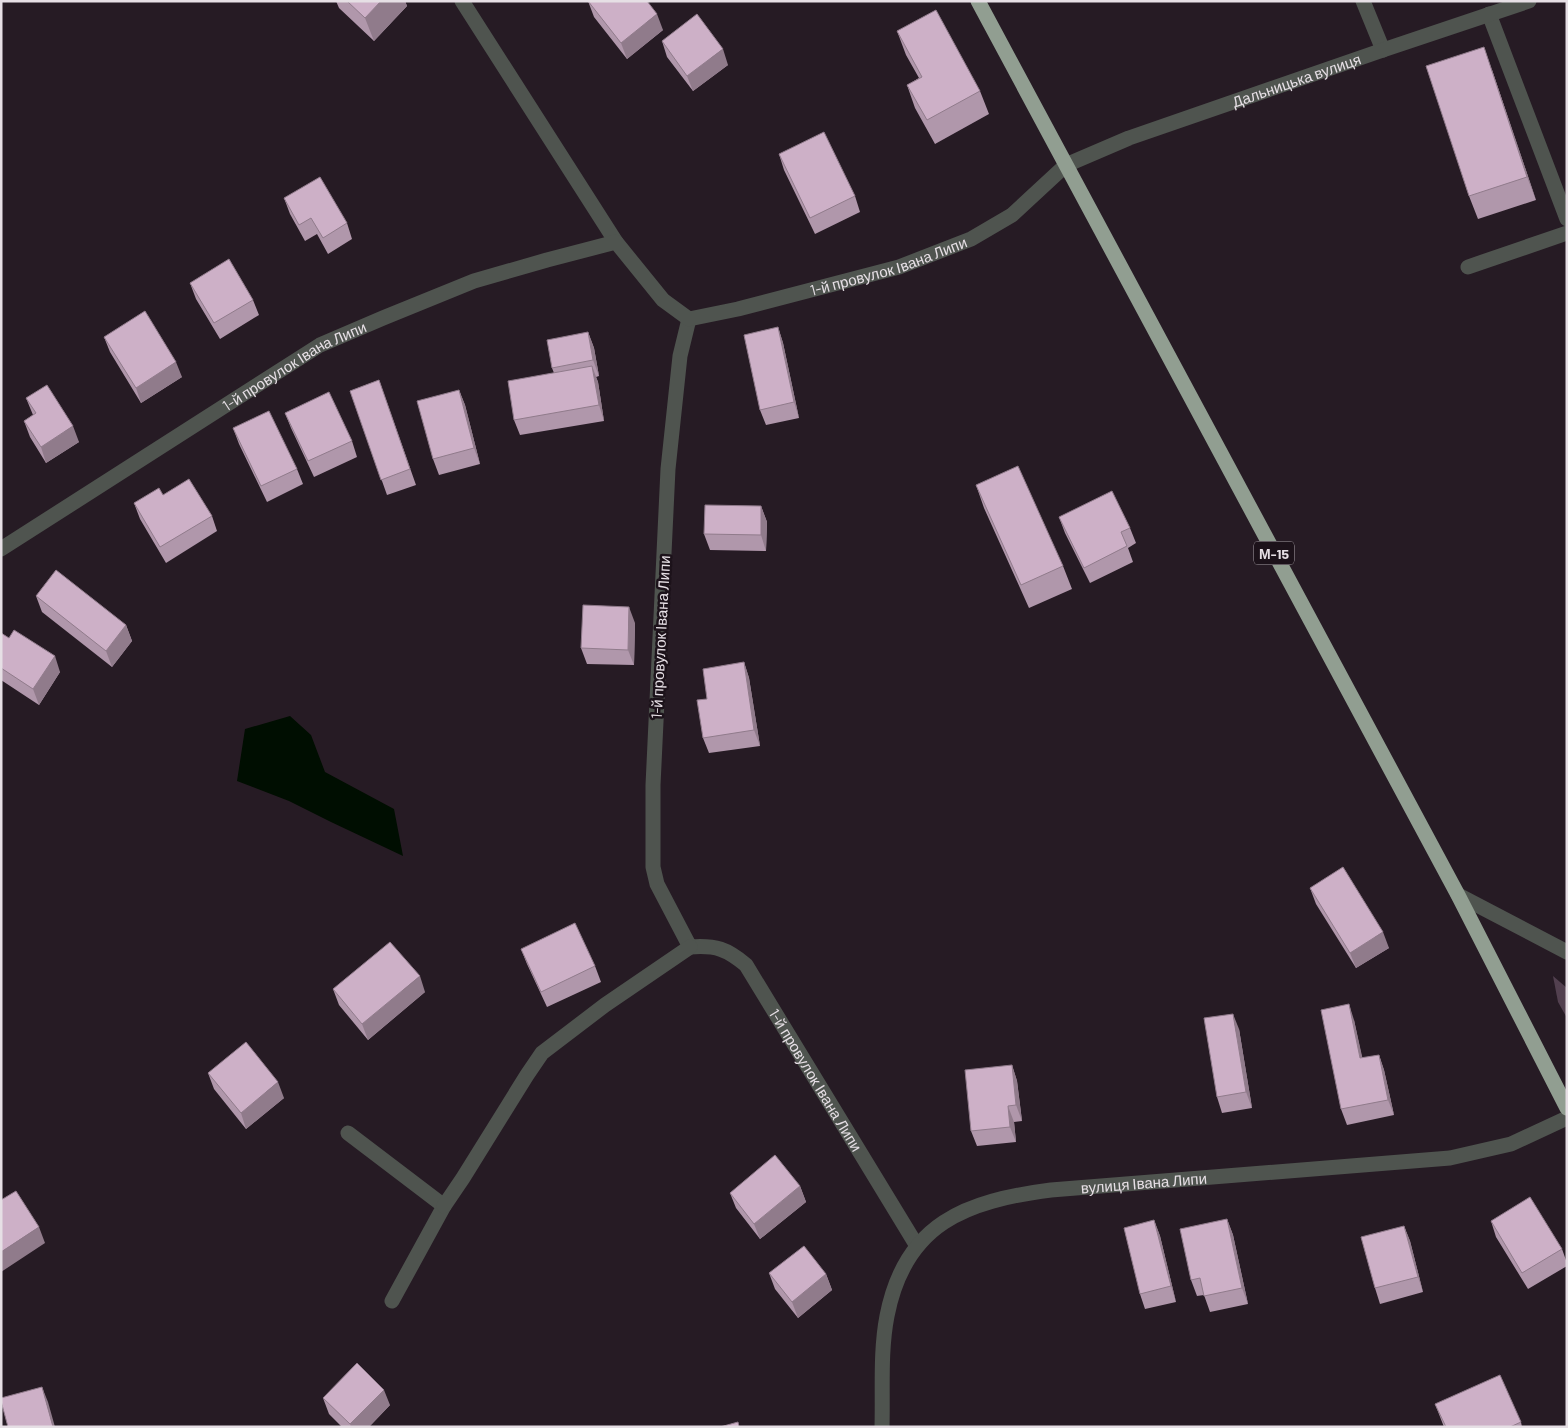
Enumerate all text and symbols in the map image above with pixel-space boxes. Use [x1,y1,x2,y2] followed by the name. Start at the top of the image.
[1230,49,1363,111] street label: Дальницька вулиця
[808,233,969,299] street label: 1-й провулок Івана Липи
[219,317,369,414] street label: 1-й провулок Івана Липи
[1254,542,1294,564] road number: М-15
[647,555,673,719] street label: 1-й провулок Івана Липи
[766,1005,866,1154] street label: 1-й провулок Івана Липи
[1080,1169,1208,1197] street label: вулиця Івана Липи

